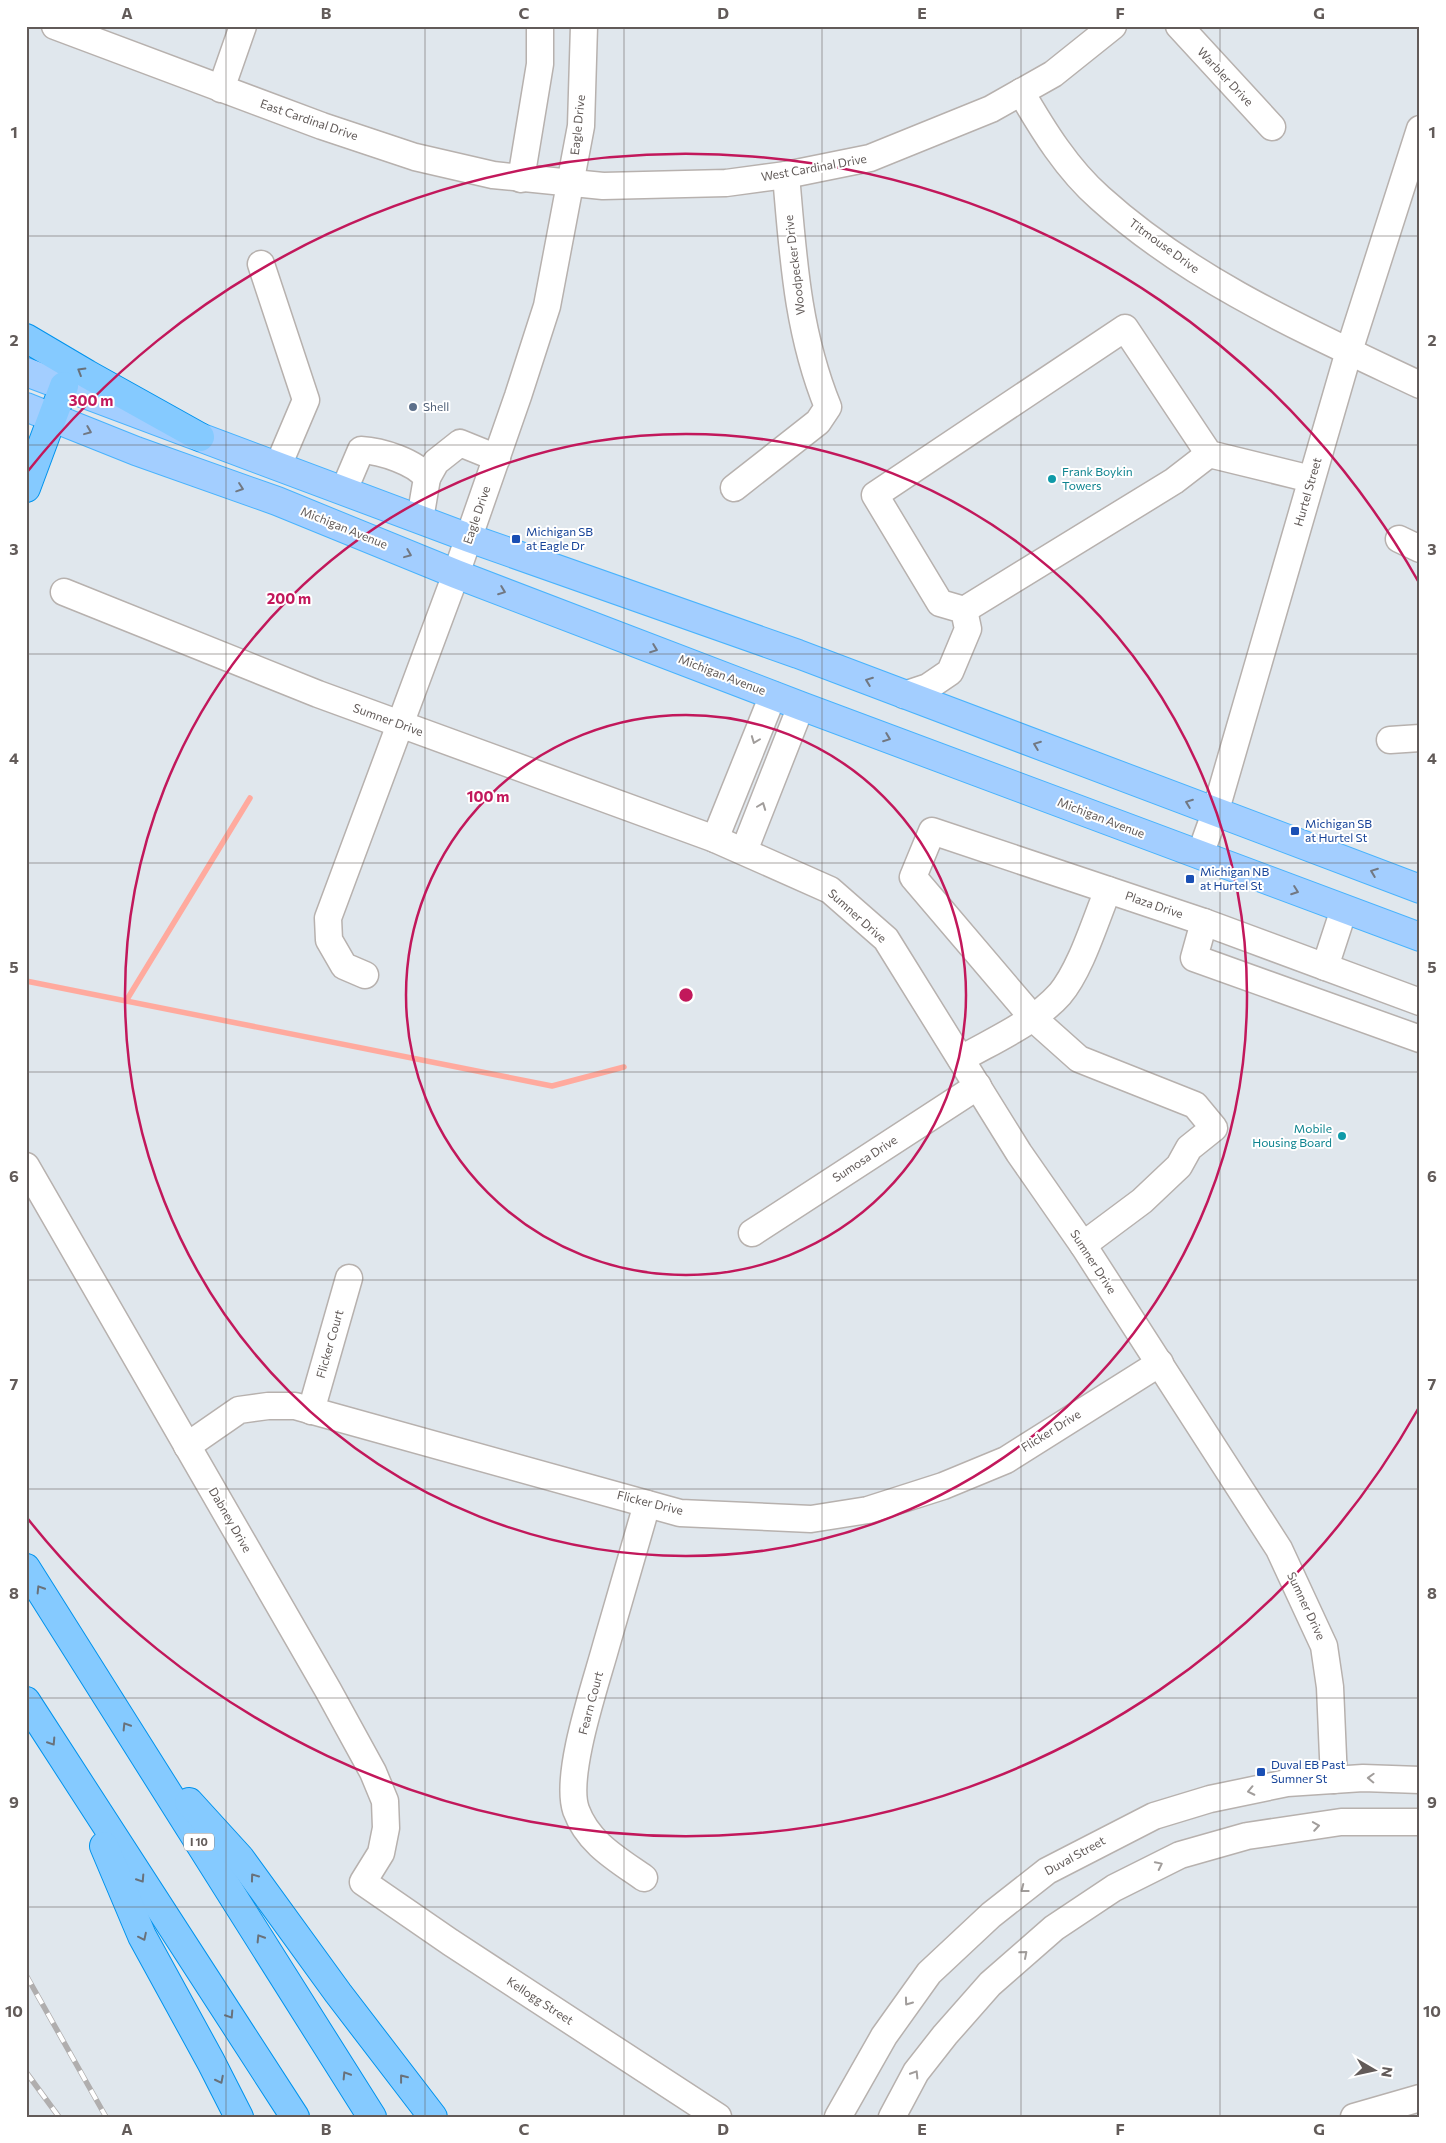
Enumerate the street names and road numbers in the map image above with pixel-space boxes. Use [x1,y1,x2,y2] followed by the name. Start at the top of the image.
[1195,44,1257,109] street label: Warbler Drive
[567,94,587,156] street label: Eagle Drive
[259,96,360,142] street label: East Cardinal Drive
[760,151,868,183] street label: West Cardinal Drive
[781,214,807,316] street label: Woodpecker Drive
[1127,215,1202,275] street label: Titmouse Drive
[1291,456,1324,528] street label: Hurtel Street
[460,484,493,546] street label: Eagle Drive
[299,503,390,551] street label: Michigan Avenue
[677,651,768,697] street label: Michigan Avenue
[351,700,425,738] street label: Sumner Drive
[1056,794,1147,840] street label: Michigan Avenue
[826,885,890,945] street label: Sumner Drive
[1123,888,1185,921] street label: Plaza Drive
[829,1132,899,1184] street label: Sumosa Drive
[1068,1227,1120,1296] street label: Sumner Drive
[313,1308,345,1380] street label: Flicker Court
[1018,1406,1083,1454] street label: Flicker Drive
[207,1484,255,1555] street label: Dabney Drive
[616,1487,685,1517] street label: Flicker Drive
[1285,1569,1329,1642] street label: Sumner Drive
[575,1669,605,1736] street label: Fearn Court
[1042,1833,1107,1878] street label: Duval Street
[184,1834,214,1850] road number: I 10
[505,1973,576,2027] street label: Kellogg Street

